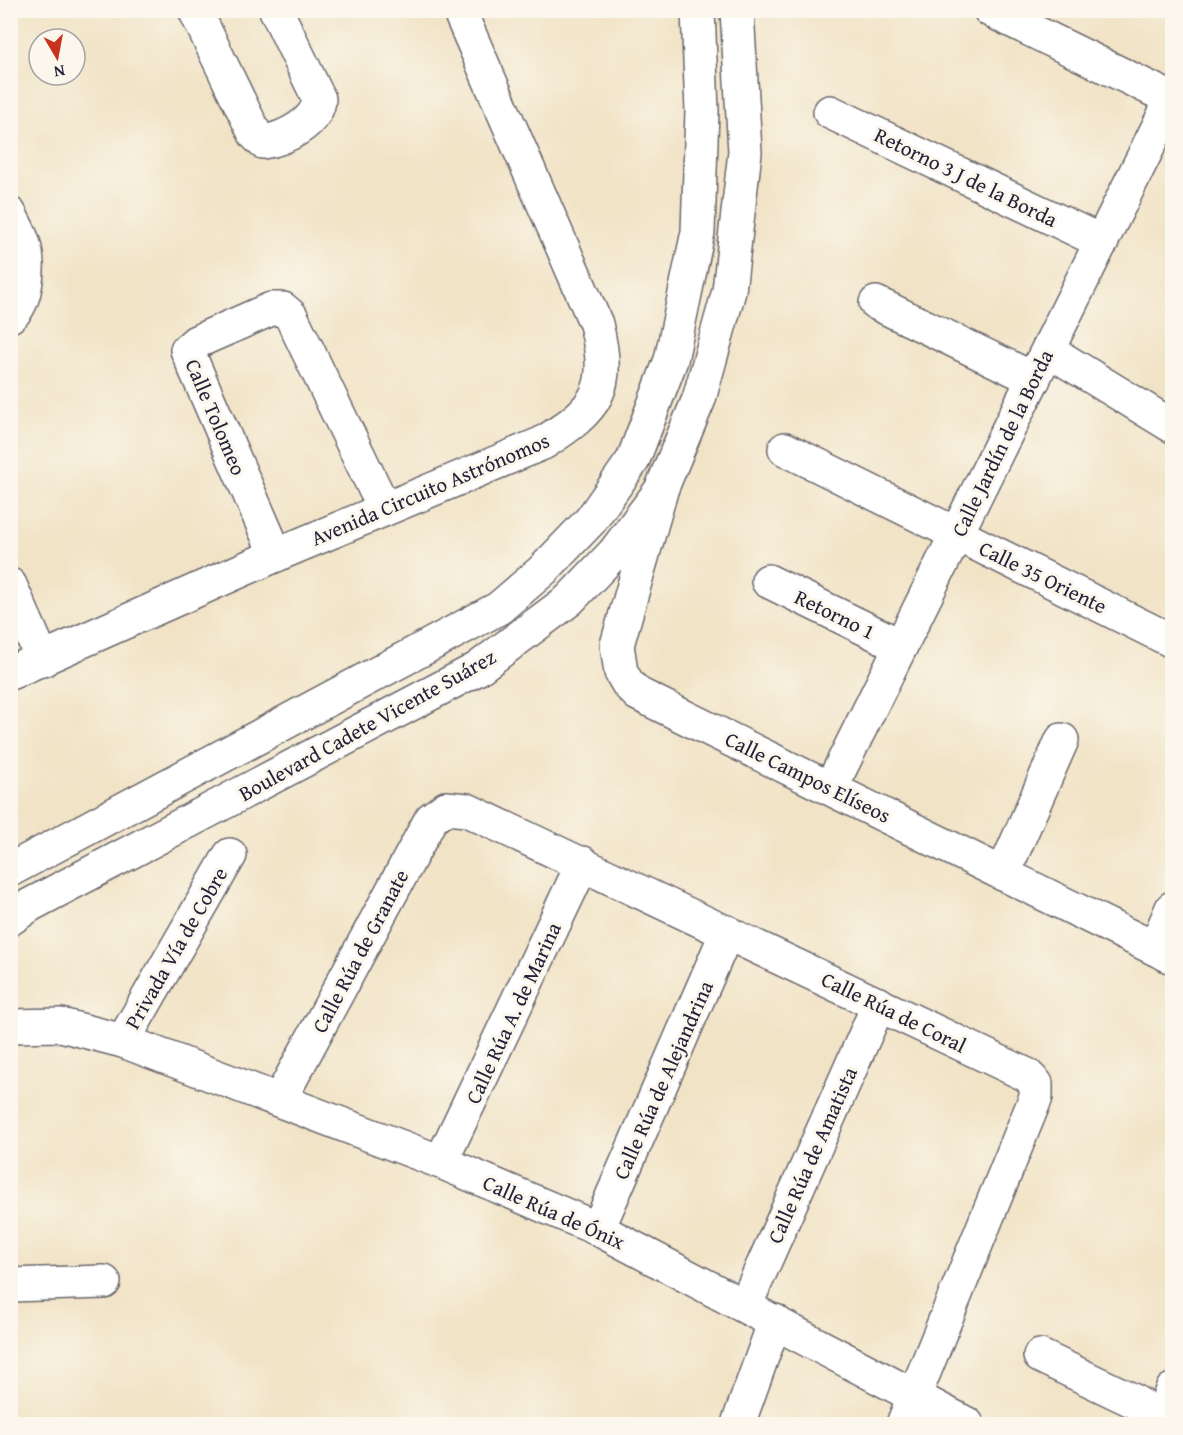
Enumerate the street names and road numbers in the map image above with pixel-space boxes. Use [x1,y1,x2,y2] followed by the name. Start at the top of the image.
[869,119,1063,235] street label: Retorno 3 J de la Borda
[943,344,1061,542] street label: Calle Jardín de la Borda
[178,354,254,480] street label: Calle Tolomeo
[306,425,554,553] street label: Avenida Circuito Astrónomos
[974,533,1112,621] street label: Calle 35 Oriente
[790,581,880,647] street label: Retorno 1
[233,641,501,809] street label: Boulevard Cadete Vicente Suárez
[720,723,896,831] street label: Calle Campos Elíseos
[117,861,235,1035] street label: Privada Vía de Cobre
[304,864,416,1038] street label: Calle Rúa de Granate
[457,917,569,1109] street label: Calle Rúa A. de Marina
[816,964,972,1061] street label: Calle Rúa de Coral
[605,976,721,1184] street label: Calle Rúa de Alejandrina
[759,1062,865,1248] street label: Calle Rúa de Amatista
[478,1167,630,1257] street label: Calle Rúa de Ónix

